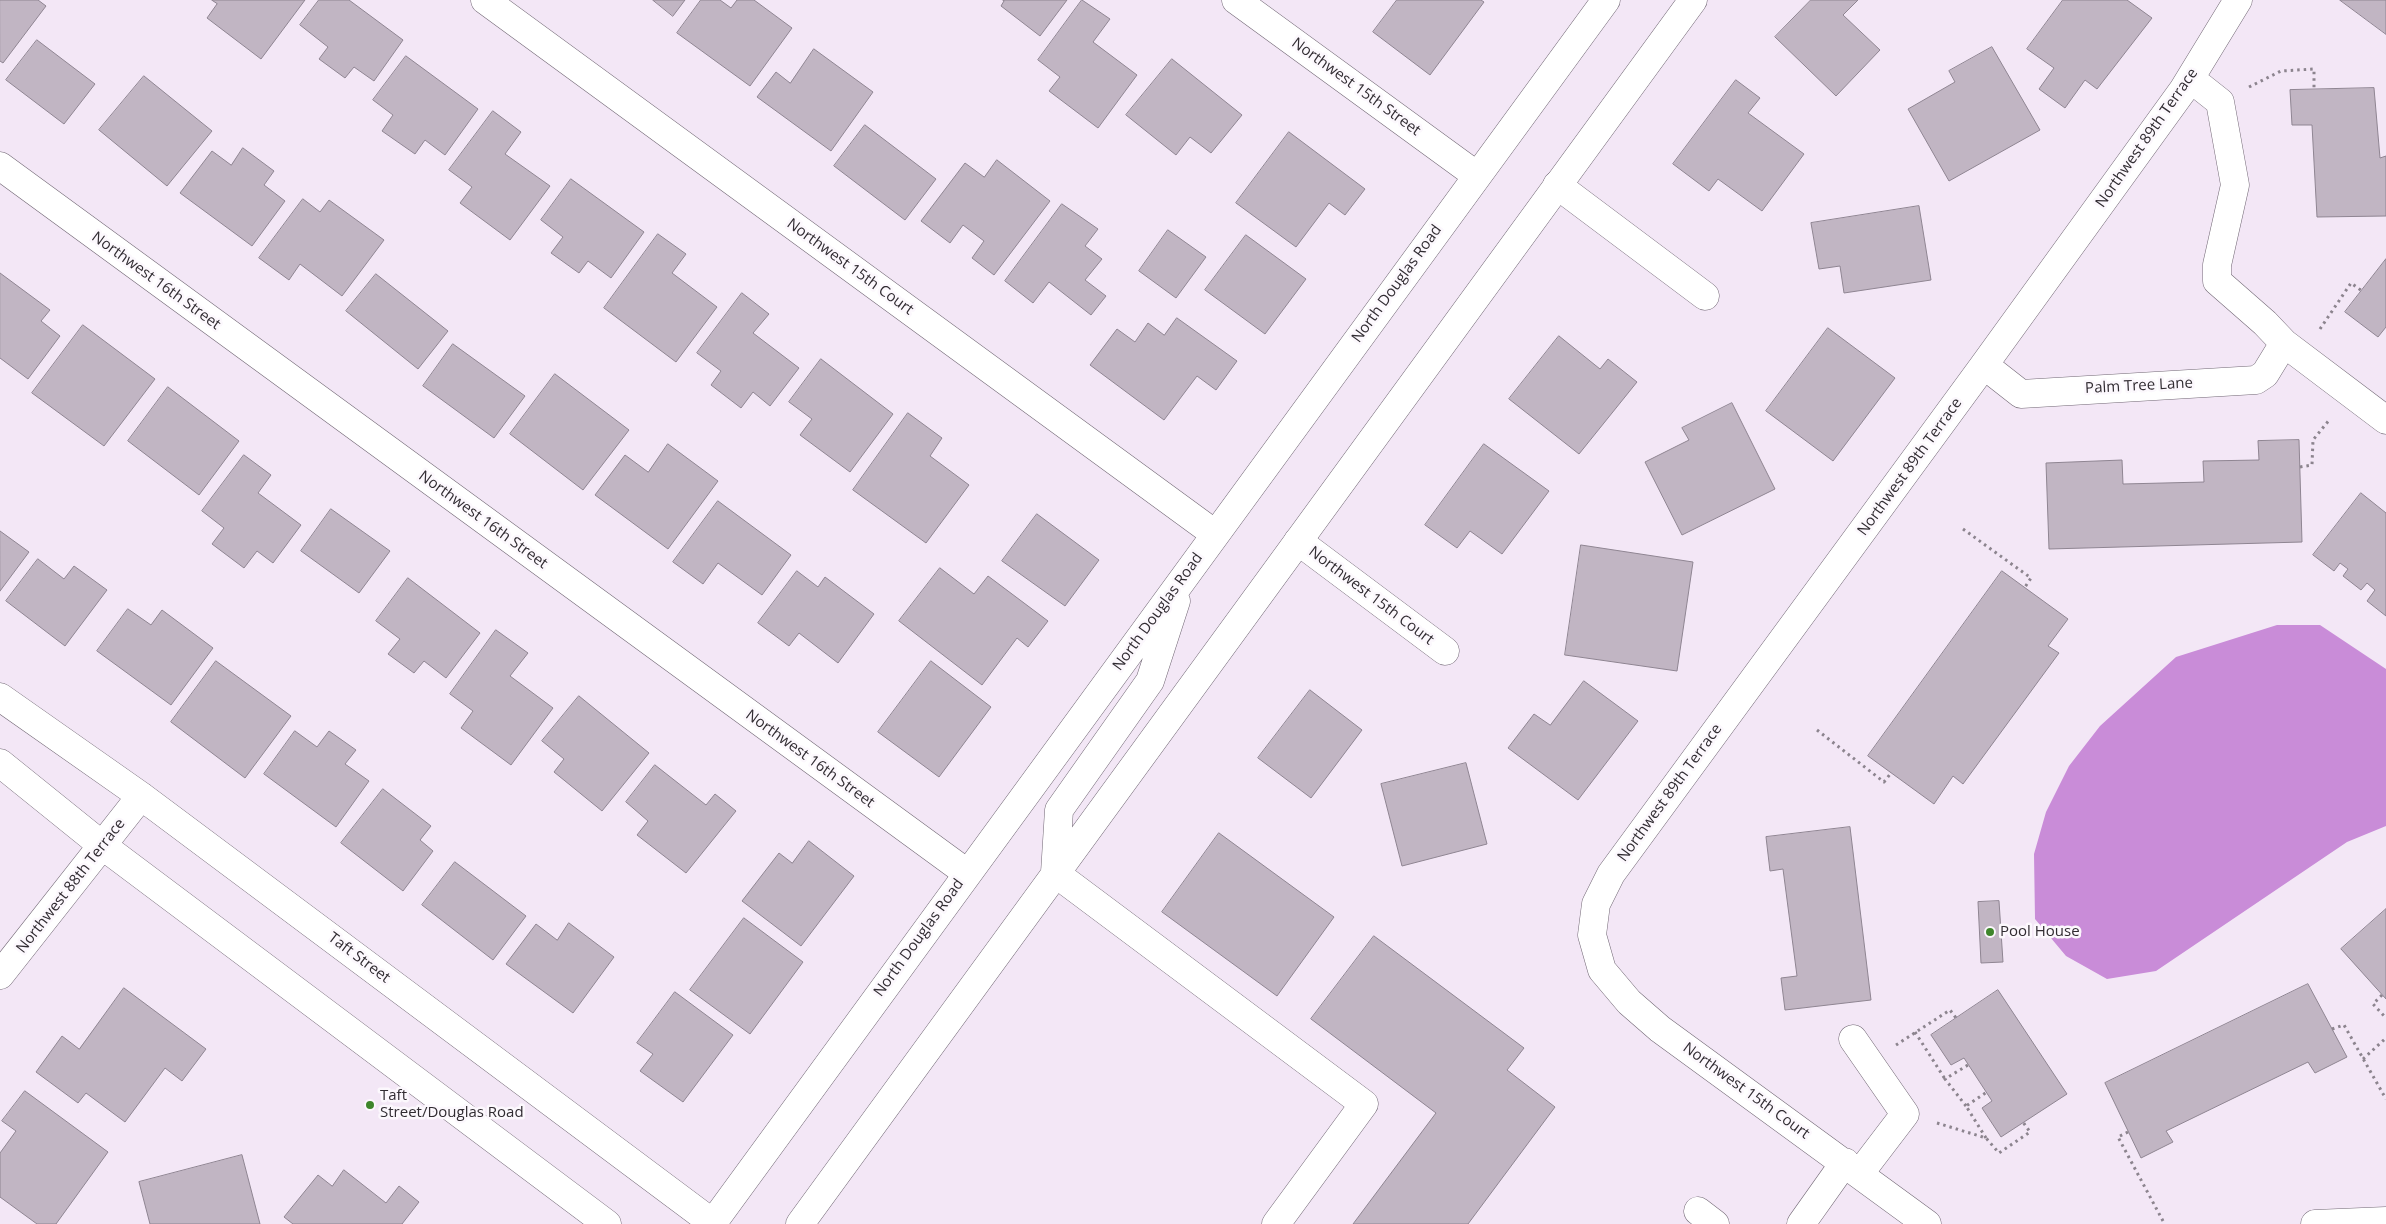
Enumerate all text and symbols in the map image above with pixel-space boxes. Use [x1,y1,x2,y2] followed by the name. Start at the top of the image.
[1288,34,1424,140] street label: Northwest 15th Street
[2092,65,2202,211] street label: Northwest 89th Terrace
[783,215,917,319] street label: Northwest 15th Court
[1348,222,1446,346] street label: North Douglas Road
[88,228,224,334] street label: Northwest 16th Street
[2085,374,2193,398] street label: Palm Tree Lane
[1854,395,1966,539] street label: Northwest 89th Terrace
[415,467,551,573] street label: Northwest 16th Street
[1305,543,1437,649] street label: Northwest 15th Court
[1109,550,1207,674] street label: North Douglas Road
[742,706,878,812] street label: Northwest 16th Street
[1614,721,1726,865] street label: Northwest 89th Terrace
[13,815,129,957] street label: Northwest 88th Terrace
[870,876,968,1000] street label: North Douglas Road
[2000,923,2080,941] place label: Pool House
[1984,926,1996,938] marker: Pool House
[325,929,393,987] street label: Taft Street
[1679,1039,1813,1143] street label: Northwest 15th Court
[380,1087,524,1122] place label: Taft Street/Douglas Road
[364,1099,376,1111] marker: Taft Street/Douglas Road

